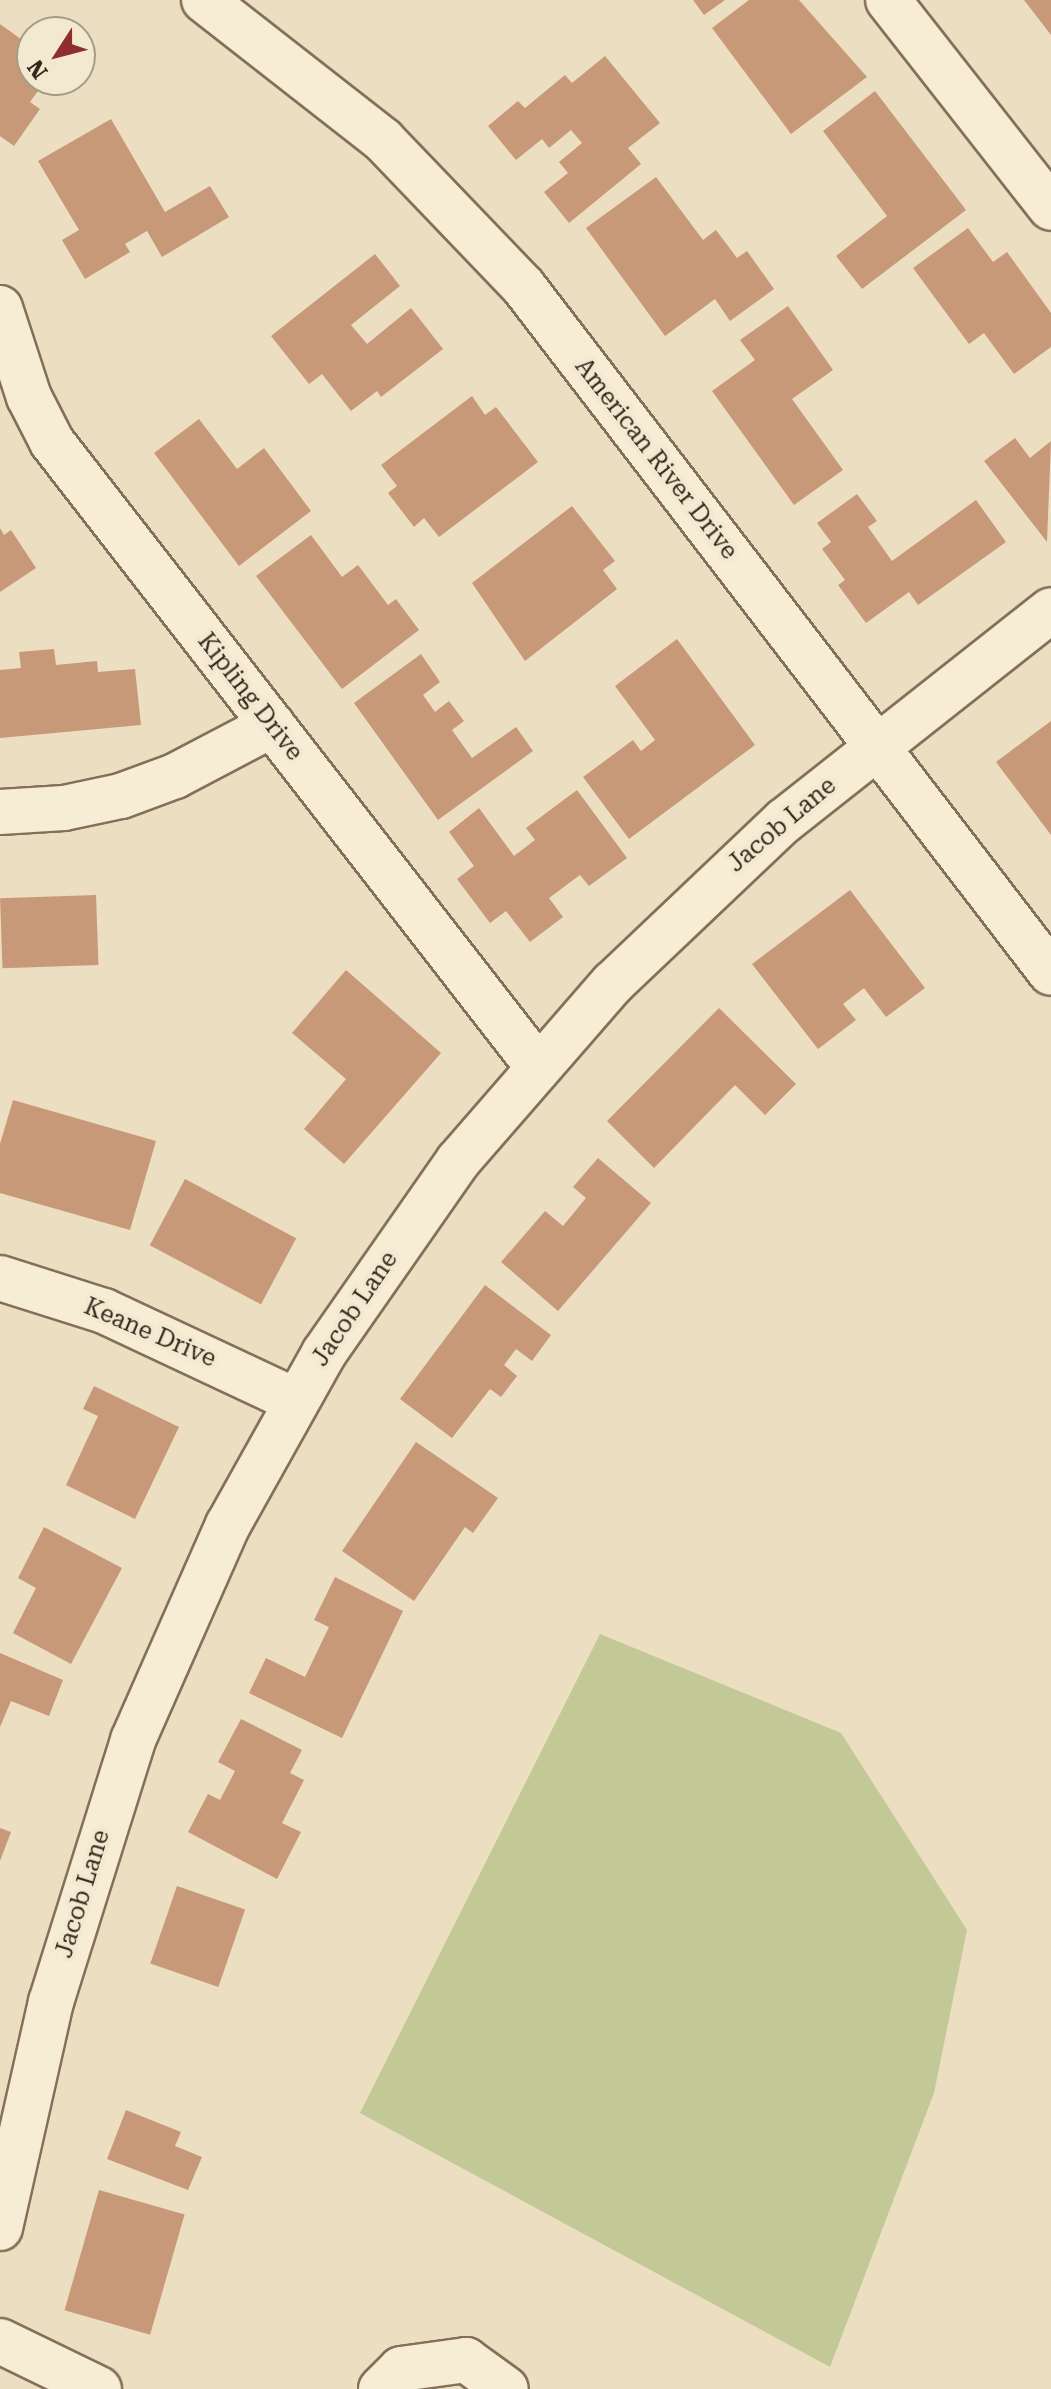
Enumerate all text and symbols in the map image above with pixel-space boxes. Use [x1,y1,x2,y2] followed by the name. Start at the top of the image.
[16,16,96,96] north arrow
[23,55,53,83] text: N
[569,353,743,565] street label: American River Drive
[191,628,309,766] street label: Kipling Drive
[722,771,842,879] street label: Jacob Lane
[306,1246,404,1372] street label: Jacob Lane
[80,1292,220,1374] street label: Keane Drive
[50,1827,116,1961] street label: Jacob Lane

